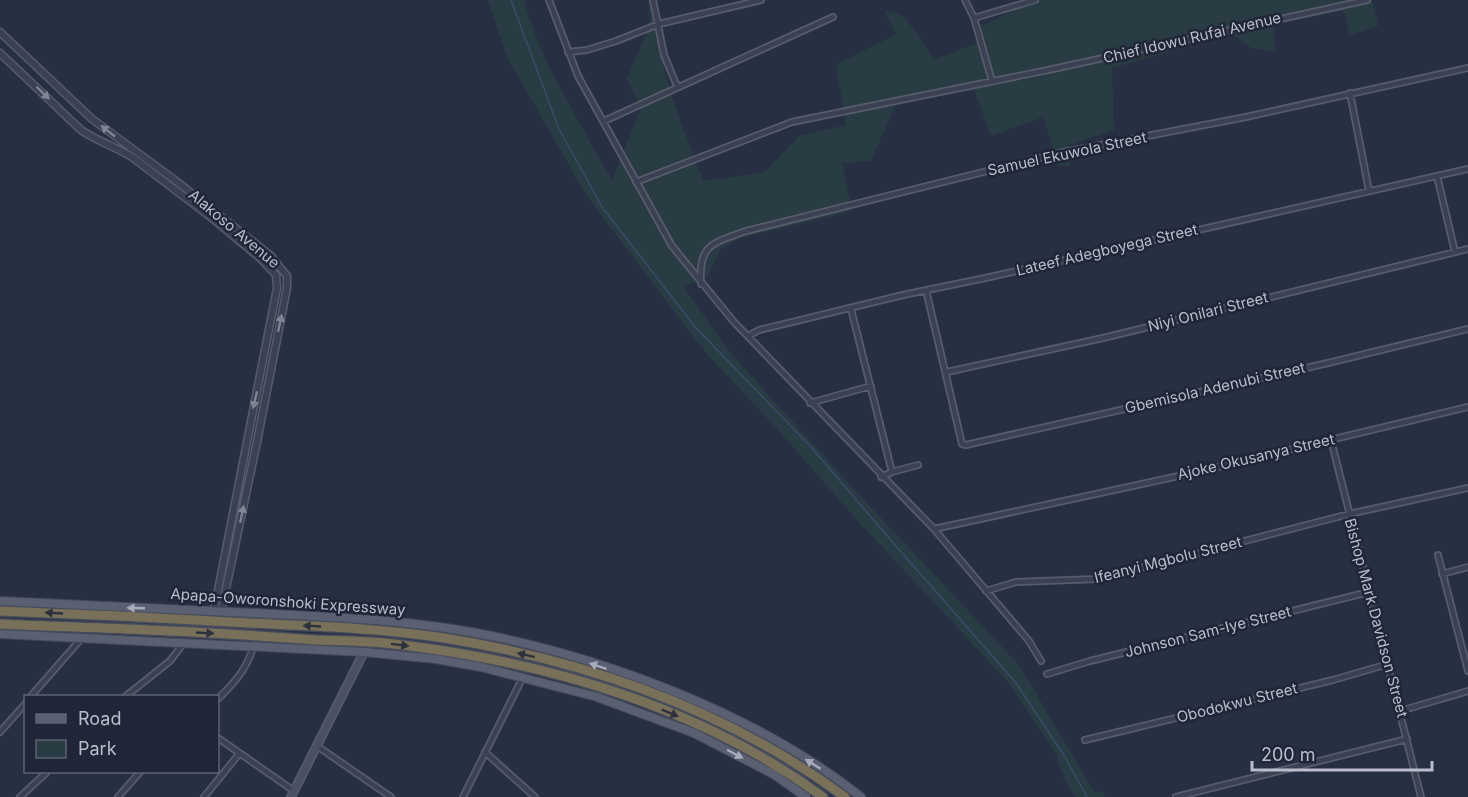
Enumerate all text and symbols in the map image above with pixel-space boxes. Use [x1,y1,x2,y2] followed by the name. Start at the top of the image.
[1101,8,1283,67] street label: Chief Idowu Rufai Avenue
[35,85,49,99] one-way arrow
[100,125,115,137] one-way arrow
[986,127,1148,180] street label: Samuel Ekuwola Street
[185,185,284,272] street label: Alakoso Avenue
[1014,219,1199,280] street label: Lateef Adegboyega Street
[1146,287,1270,336] street label: Niyi Onilari Street
[276,313,285,332] one-way arrow
[1123,357,1307,418] street label: Gbemisola Adenubi Street
[249,391,259,409] one-way arrow
[1175,429,1336,484] street label: Ajoke Okusanya Street
[238,504,247,523] one-way arrow
[1341,516,1412,720] street label: Bishop Mark Davidson Street
[1092,532,1244,587] street label: Ifeanyi Mgbolu Street
[170,584,407,619] street label: Apapa-Oworonshoki Expressway
[1123,602,1293,661] street label: Johnson Sam-Iye Street
[126,603,145,612] one-way arrow
[45,609,64,618] one-way arrow
[302,621,321,630] one-way arrow
[196,628,215,638] one-way arrow
[390,640,409,650] one-way arrow
[517,649,535,659] one-way arrow
[589,660,607,670] one-way arrow
[1175,678,1299,727] street label: Obodokwu Street
[24,695,219,773] legend
[78,708,121,729] text: Road
[661,708,679,718] one-way arrow
[1252,734,1432,772] scale bar
[78,738,117,759] text: Park
[1261,744,1316,765] text: 200 m
[726,749,743,759] one-way arrow
[805,758,821,769] one-way arrow

